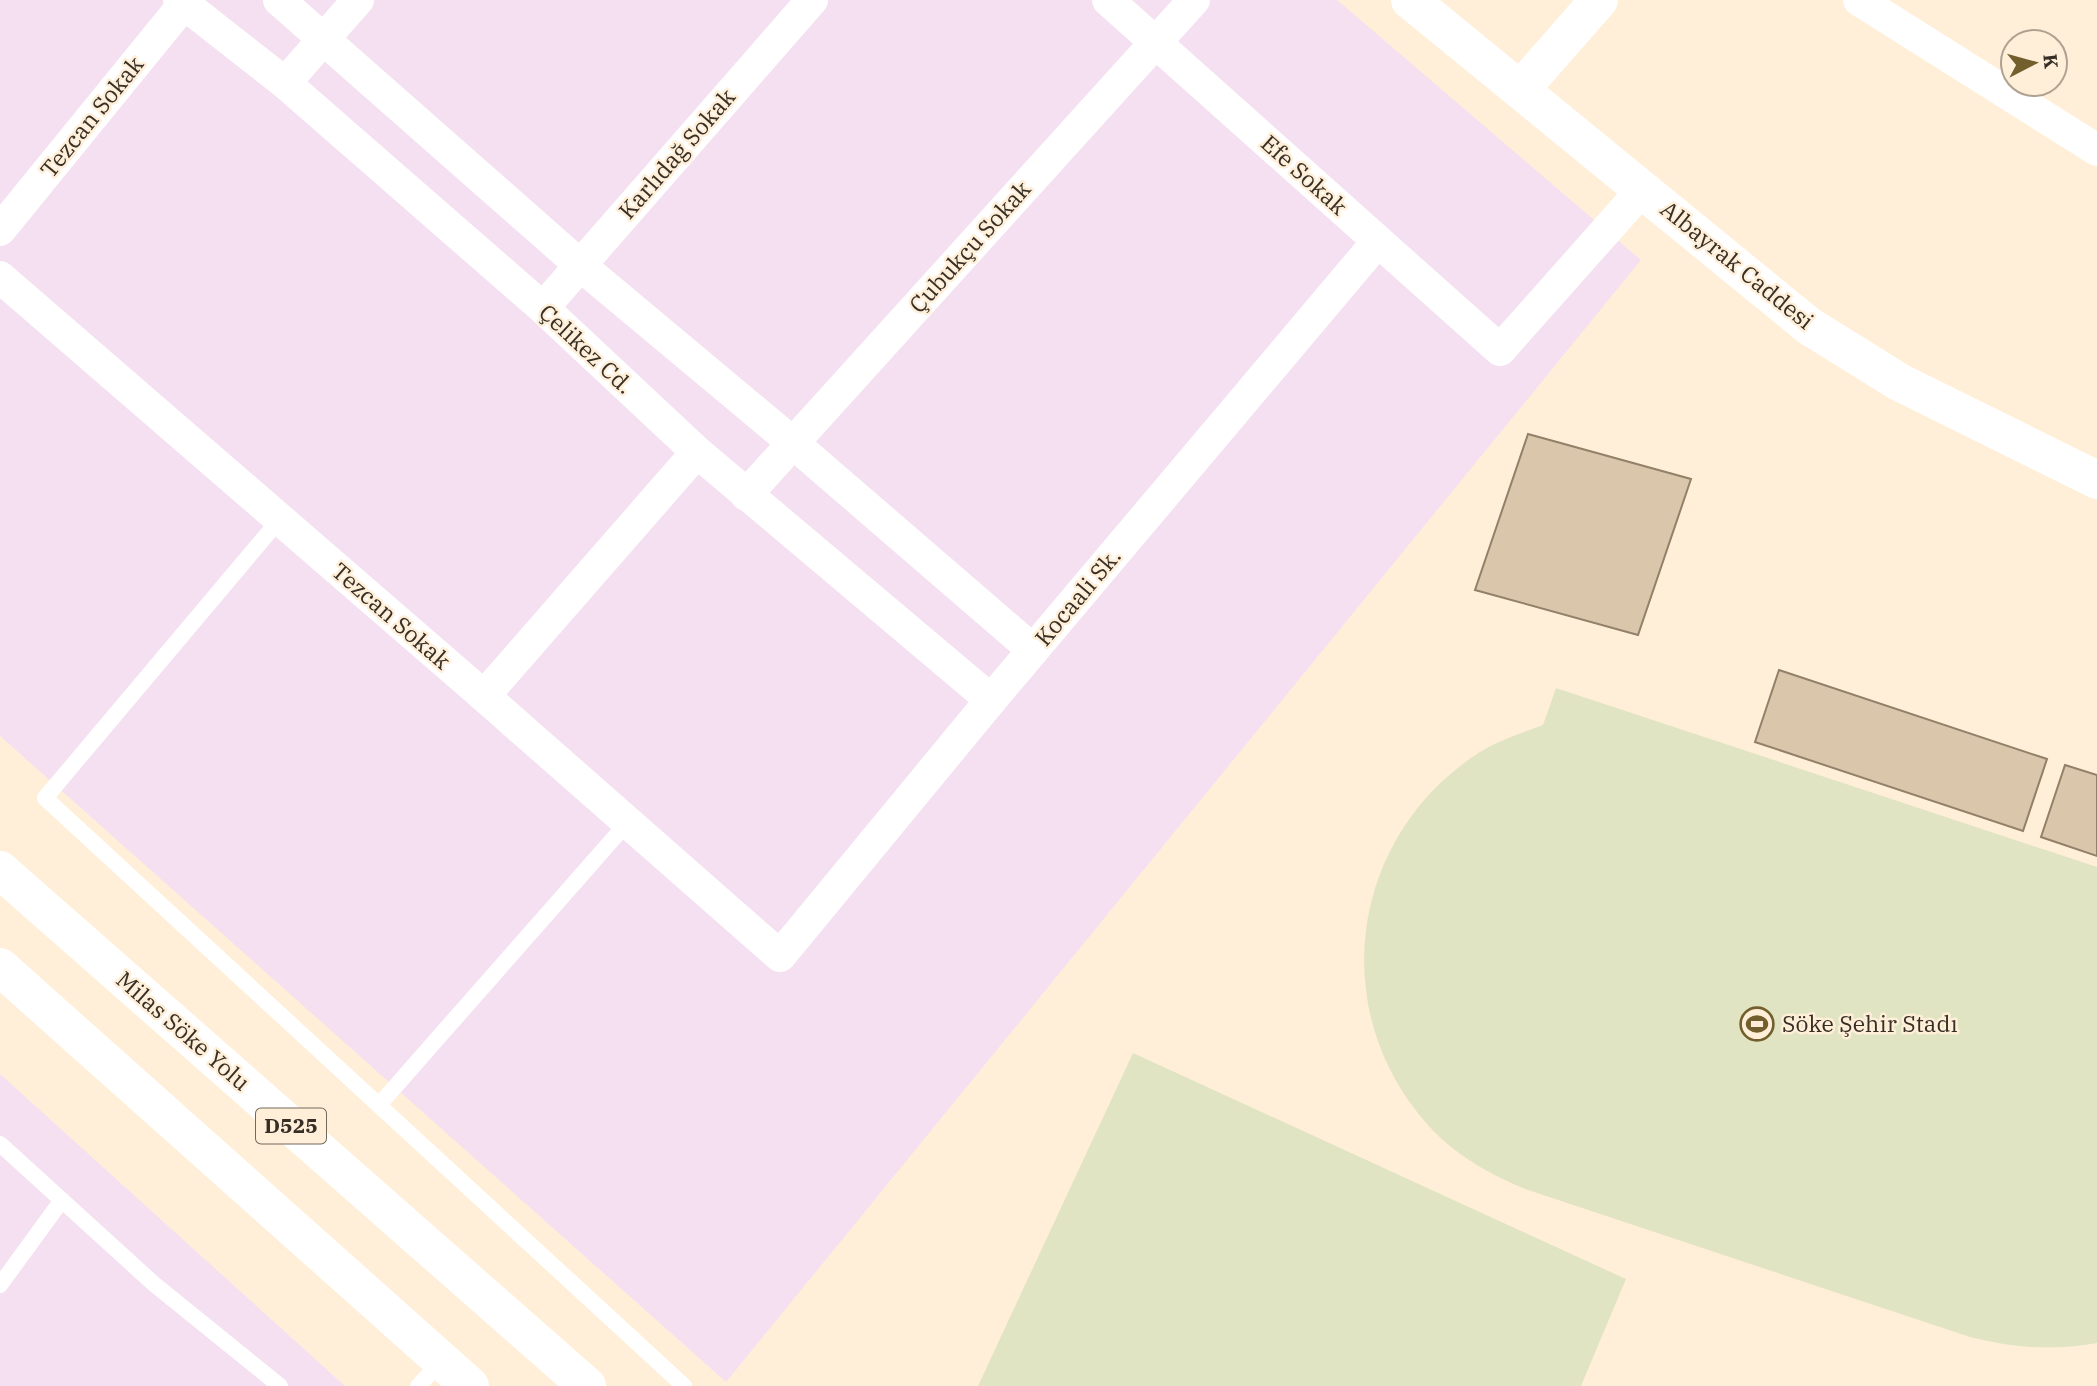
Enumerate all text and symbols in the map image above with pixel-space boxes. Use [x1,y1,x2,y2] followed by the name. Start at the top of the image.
[1999,28,2069,98] north arrow
[33,49,150,183] street label: Tezcan Sokak
[2038,53,2064,70] text: K
[611,82,741,225] street label: Karlıdağ Sokak
[1255,128,1355,221] street label: Efe Sokak
[902,174,1037,319] street label: Çubukçu Sokak
[1655,193,1820,335] street label: Albayrak Caddesi
[533,297,640,400] street label: Çelikez Cd.
[1028,541,1127,652] street label: Kocaali Sk.
[326,555,458,675] street label: Tezcan Sokak
[111,964,257,1097] street label: Milas Söke Yolu
[1738,1005,1776,1043] sports icon: Söke Şehir Stadı
[1782,1008,1958,1038] place label: Söke Şehir Stadı
[256,1108,326,1144] road number: D525

